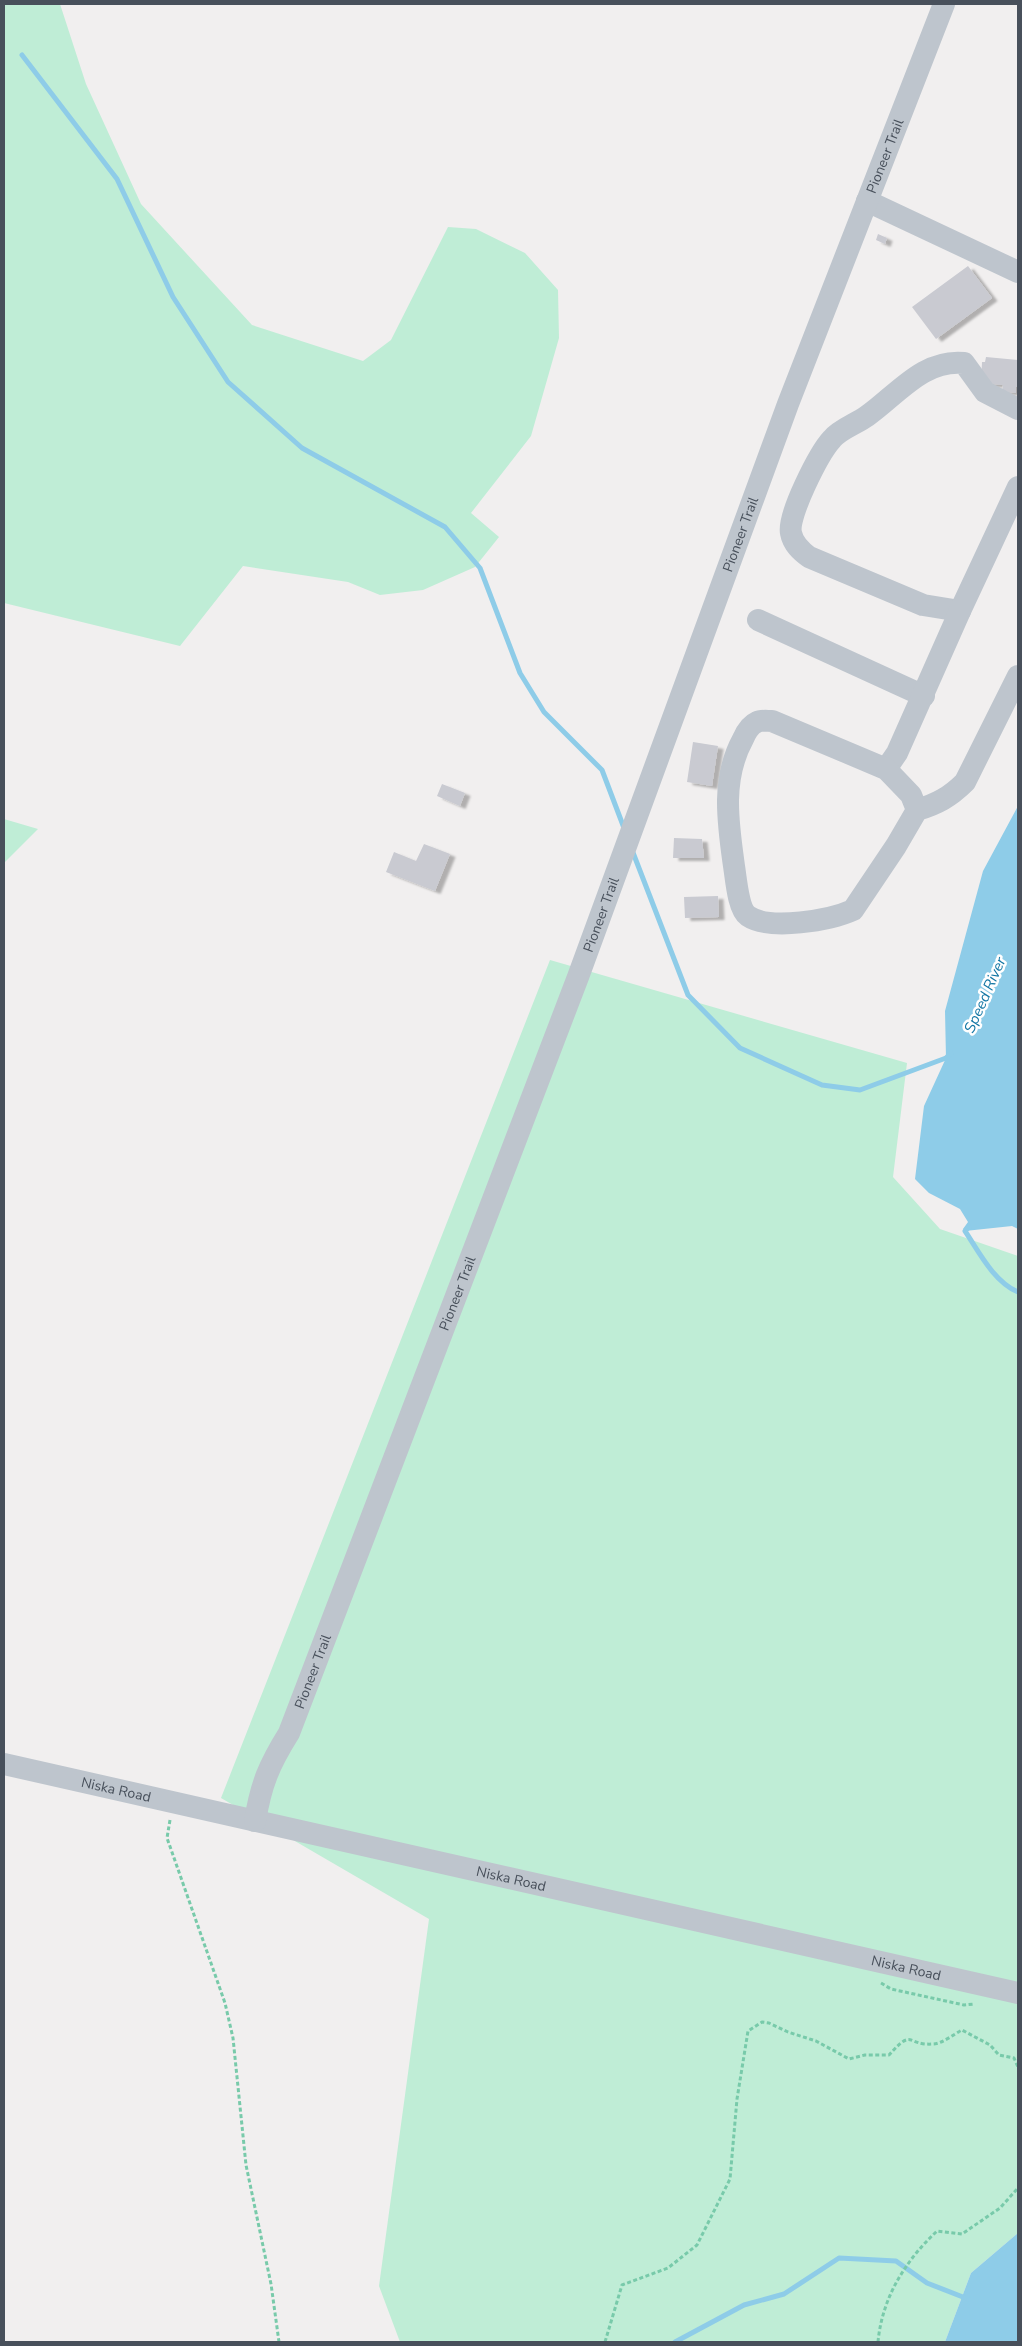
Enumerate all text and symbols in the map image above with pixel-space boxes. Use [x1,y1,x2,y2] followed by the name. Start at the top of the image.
[862,115,909,196] street label: Pioneer Trail
[718,494,763,575] street label: Pioneer Trail
[579,874,624,955] street label: Pioneer Trail
[959,953,1011,1036] water label: Speed River
[435,1252,481,1333] street label: Pioneer Trail
[290,1631,336,1712] street label: Pioneer Trail
[79,1773,153,1807] street label: Niska Road
[474,1862,548,1896] street label: Niska Road
[869,1951,943,1985] street label: Niska Road

